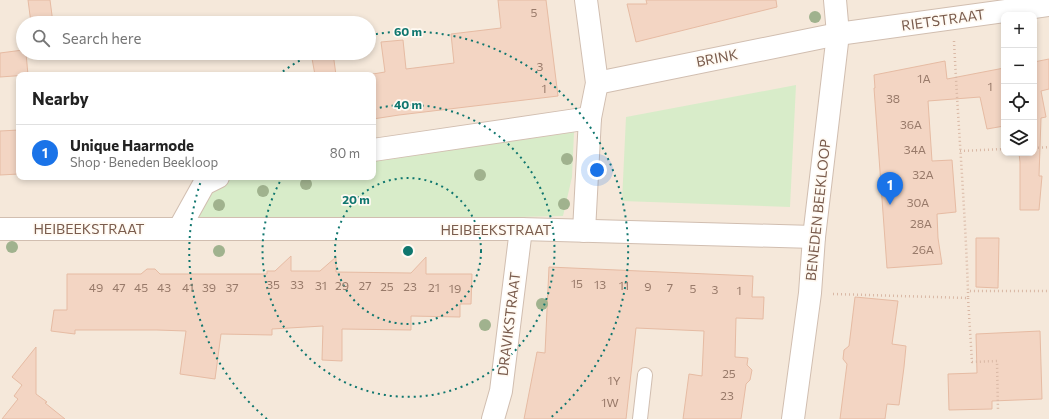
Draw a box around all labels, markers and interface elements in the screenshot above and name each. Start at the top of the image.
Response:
house number: 5 [531,5,538,19]
street label: RIETSTRAAT [900,5,986,34]
map controls [1001,12,1037,156]
button: + [1001,12,1037,48]
search box [16,16,376,60]
text: 60 m [394,24,422,38]
icon: search [30,27,52,49]
text: Search here [62,29,141,47]
street label: BRINK [695,45,739,70]
button: − [1001,48,1037,84]
house number: 3 [537,59,544,73]
house number: 1A [917,71,931,85]
house number: 1 [987,79,993,93]
house number: 1 [541,81,547,95]
button: locate [1001,84,1037,120]
text: Nearby [32,88,89,109]
house number: 38 [886,91,900,105]
text: 40 m [394,97,422,111]
house number: 36A [900,117,922,131]
button: layers [1001,120,1037,156]
text: Unique Haarmode [70,136,194,154]
street label: BENEDEN BEEKLOOP [802,138,833,282]
house number: 34A [904,142,926,156]
text: 1 [42,145,48,161]
text: 80 m [330,145,360,161]
text: Shop · Beneden Beekloop [70,154,218,170]
your location [587,160,607,180]
house number: 32A [912,167,934,181]
pin: 1 [877,172,903,205]
text: 20 m [342,192,370,206]
house number: 30A [907,195,929,209]
house number: 28A [910,216,932,230]
street label: HEIBEEKSTRAAT [33,220,145,237]
street label: HEIBEEKSTRAAT [440,221,552,238]
house number: 26A [912,242,934,256]
centre of rings [401,244,415,258]
street label: DRAVIKSTRAAT [494,271,523,377]
house number: 15 [571,276,583,290]
house number: 35 [266,277,280,291]
house number: 33 [290,277,304,291]
house number: 13 [594,277,606,291]
house number: 31 [315,278,327,292]
house number: 29 [335,278,349,292]
house number: 27 [359,278,371,292]
house number: 11 [619,278,629,292]
house number: 25 [380,279,394,293]
house number: 23 [403,279,417,293]
house number: 9 [644,279,652,293]
house number: 49 [89,280,103,294]
house number: 47 [112,280,126,294]
house number: 45 [134,280,148,294]
house number: 43 [157,280,171,294]
house number: 41 [182,280,194,294]
house number: 39 [202,280,216,294]
house number: 37 [225,280,239,294]
house number: 21 [428,280,440,294]
house number: 7 [667,280,673,294]
house number: 19 [449,281,461,295]
house number: 5 [690,281,697,295]
house number: 3 [712,282,719,296]
house number: 1 [736,283,742,297]
house number: 25 [722,366,736,380]
house number: 1Y [608,373,621,387]
house number: 23 [720,388,734,402]
house number: 1W [601,395,619,409]

